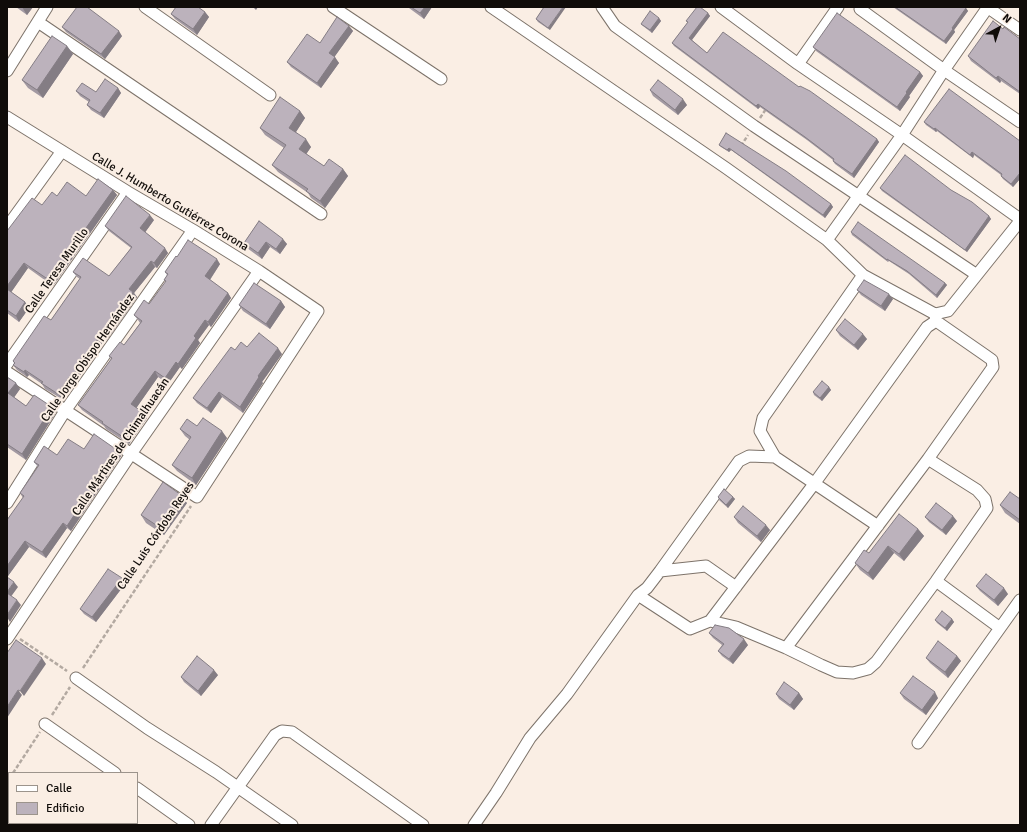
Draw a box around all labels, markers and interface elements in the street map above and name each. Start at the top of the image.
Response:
north arrow [979,8,1019,48]
text: N [1000,11,1014,26]
street label: Calle J. Humberto Gutiérrez Corona [89,149,251,255]
street label: Calle Teresa Murillo [22,226,92,316]
street label: Calle Jorge Obispo Hernández [38,291,138,425]
street label: Calle Mártires de Chimalhuacán [69,375,173,519]
street label: Calle Luis Córdoba Reyes [114,479,198,593]
legend [8,772,138,824]
text: Calle [46,781,72,796]
text: Edificio [46,801,84,816]

